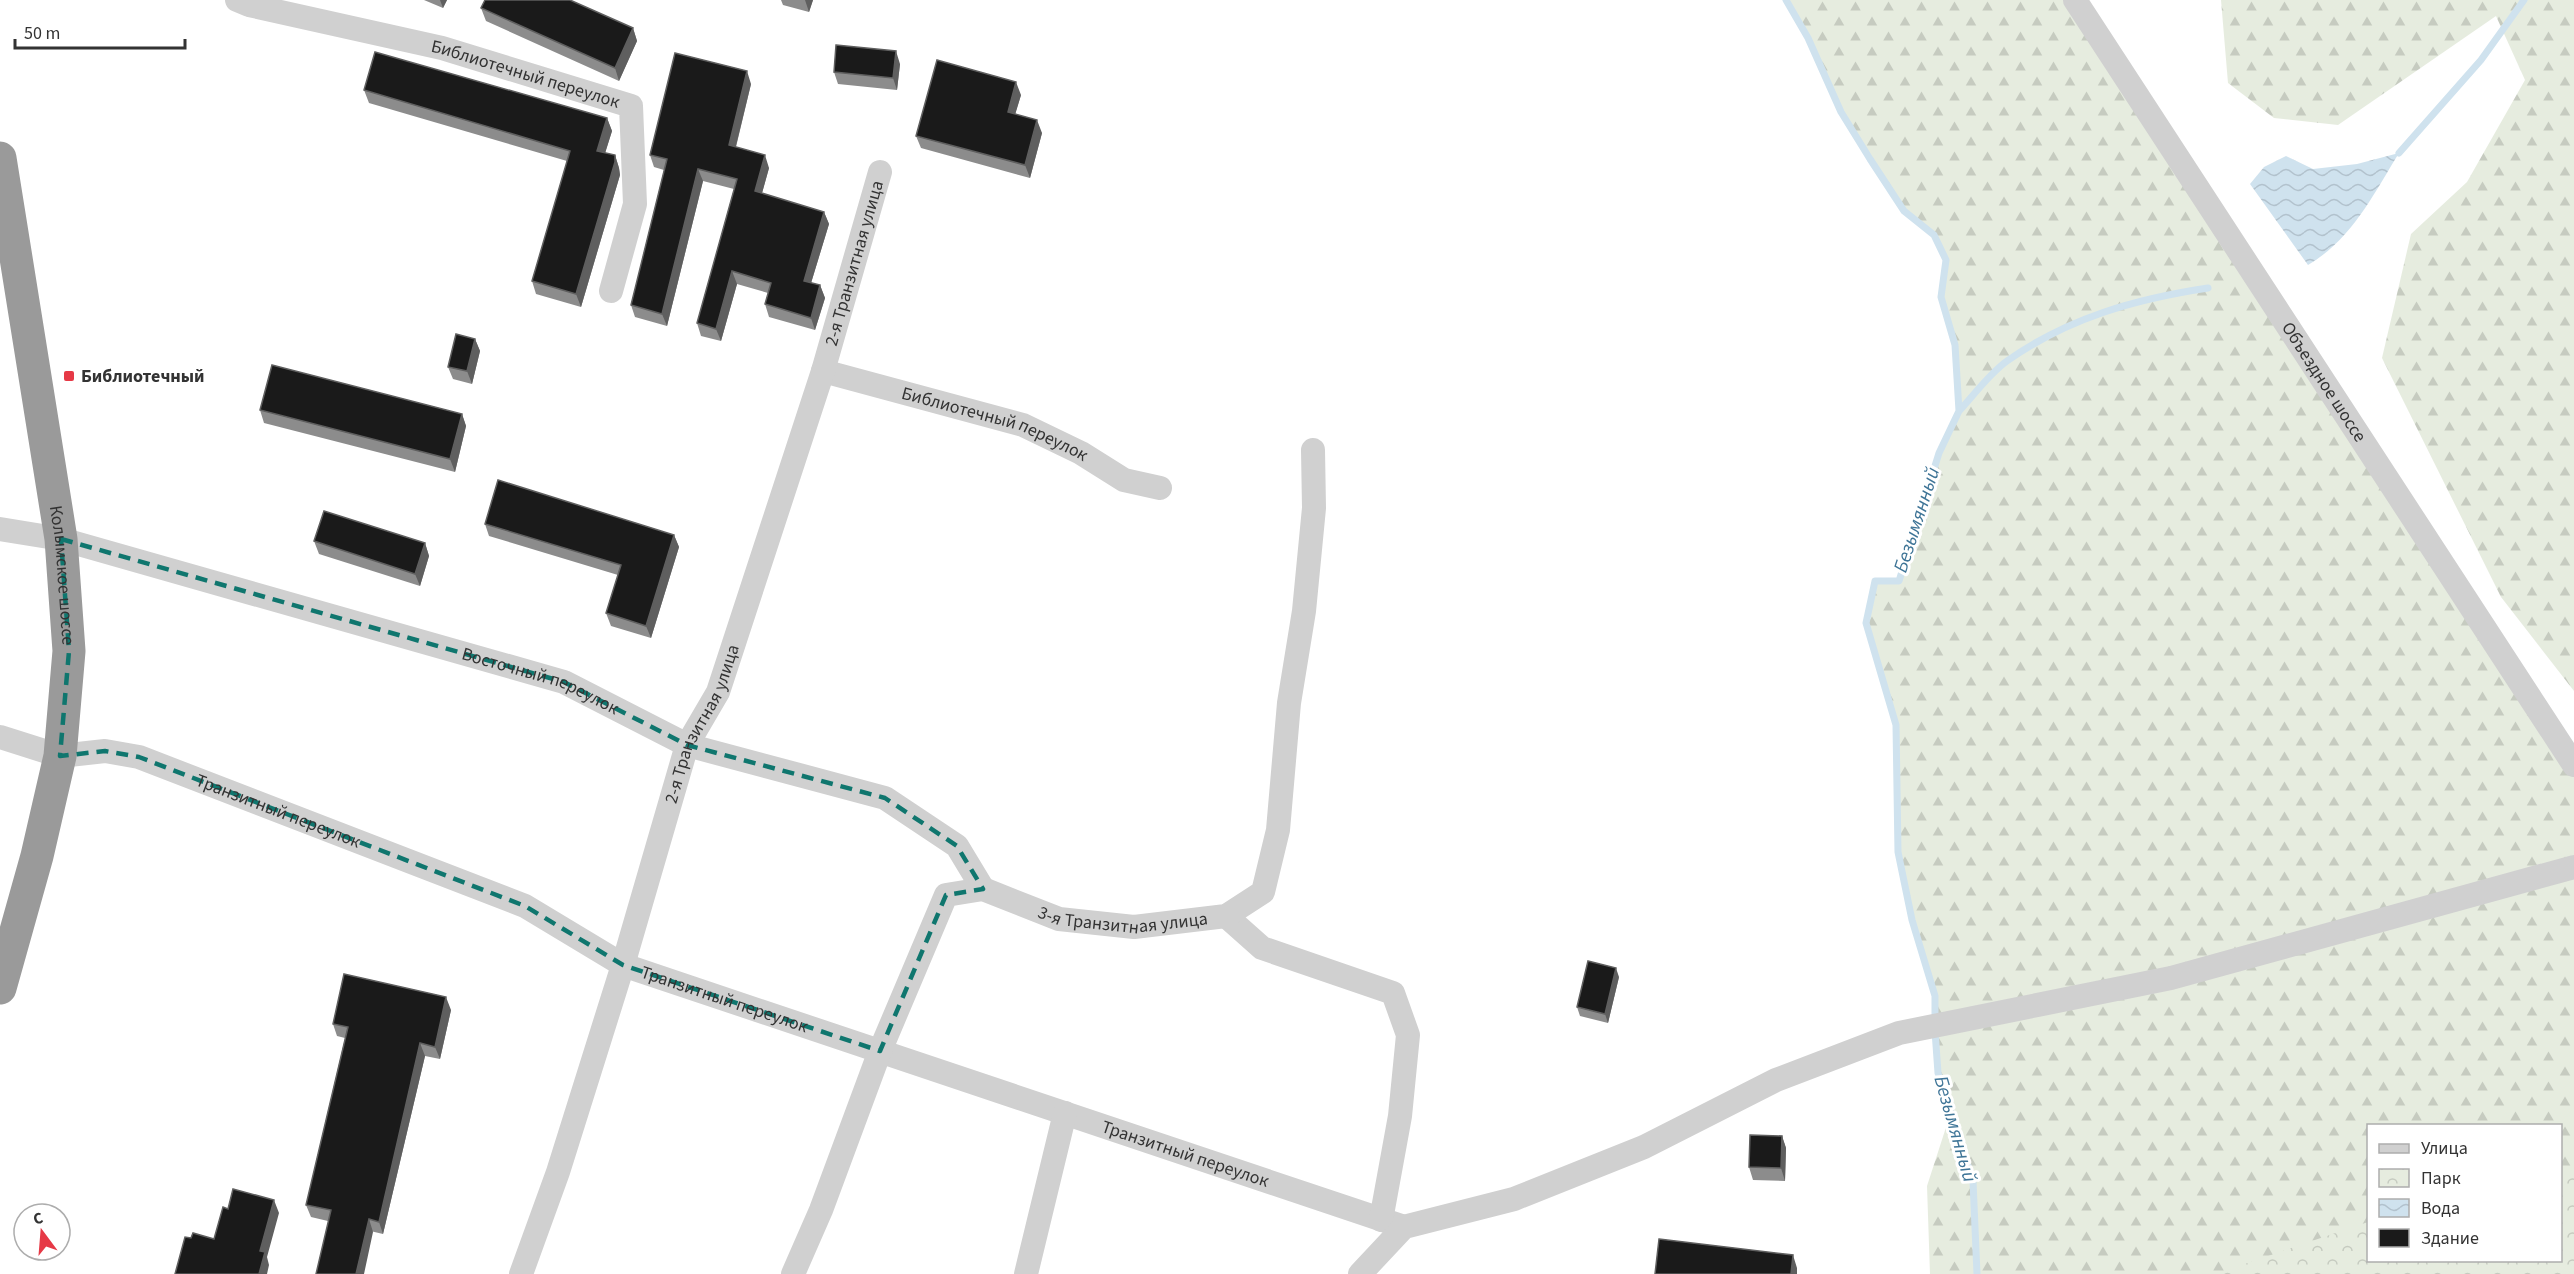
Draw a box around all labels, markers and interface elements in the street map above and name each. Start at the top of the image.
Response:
scale bar [15,12,184,50]
text: 50 m [24,21,60,46]
street label: Библиотечный переулок [429,33,623,114]
street label: 2-я Транзитная улица [818,177,889,349]
street label: Объездное шоссе [2276,317,2373,447]
place label: Библиотечный [81,364,205,389]
marker: Библиотечный [62,369,76,383]
street label: Библиотечный переулок [899,380,1093,467]
water label: Безымянный [1887,464,1947,576]
street label: Колымское шоссе [43,504,81,646]
street label: Восточный переулок [459,641,623,721]
street label: 2-я Транзитная улица [658,641,745,806]
street label: Транзитный переулок [192,768,364,854]
street label: 3-я Транзитная улица [1034,899,1209,940]
street label: Транзитный переулок [638,959,812,1039]
water label: Безымянный [1926,1073,1984,1185]
street label: Транзитный переулок [1098,1114,1272,1193]
legend [2367,1124,2562,1262]
text: Улица [2421,1136,2468,1161]
text: Парк [2421,1166,2461,1191]
text: Вода [2421,1196,2460,1221]
north arrow [12,1202,72,1262]
text: С [31,1207,46,1230]
text: Здание [2421,1226,2479,1251]

